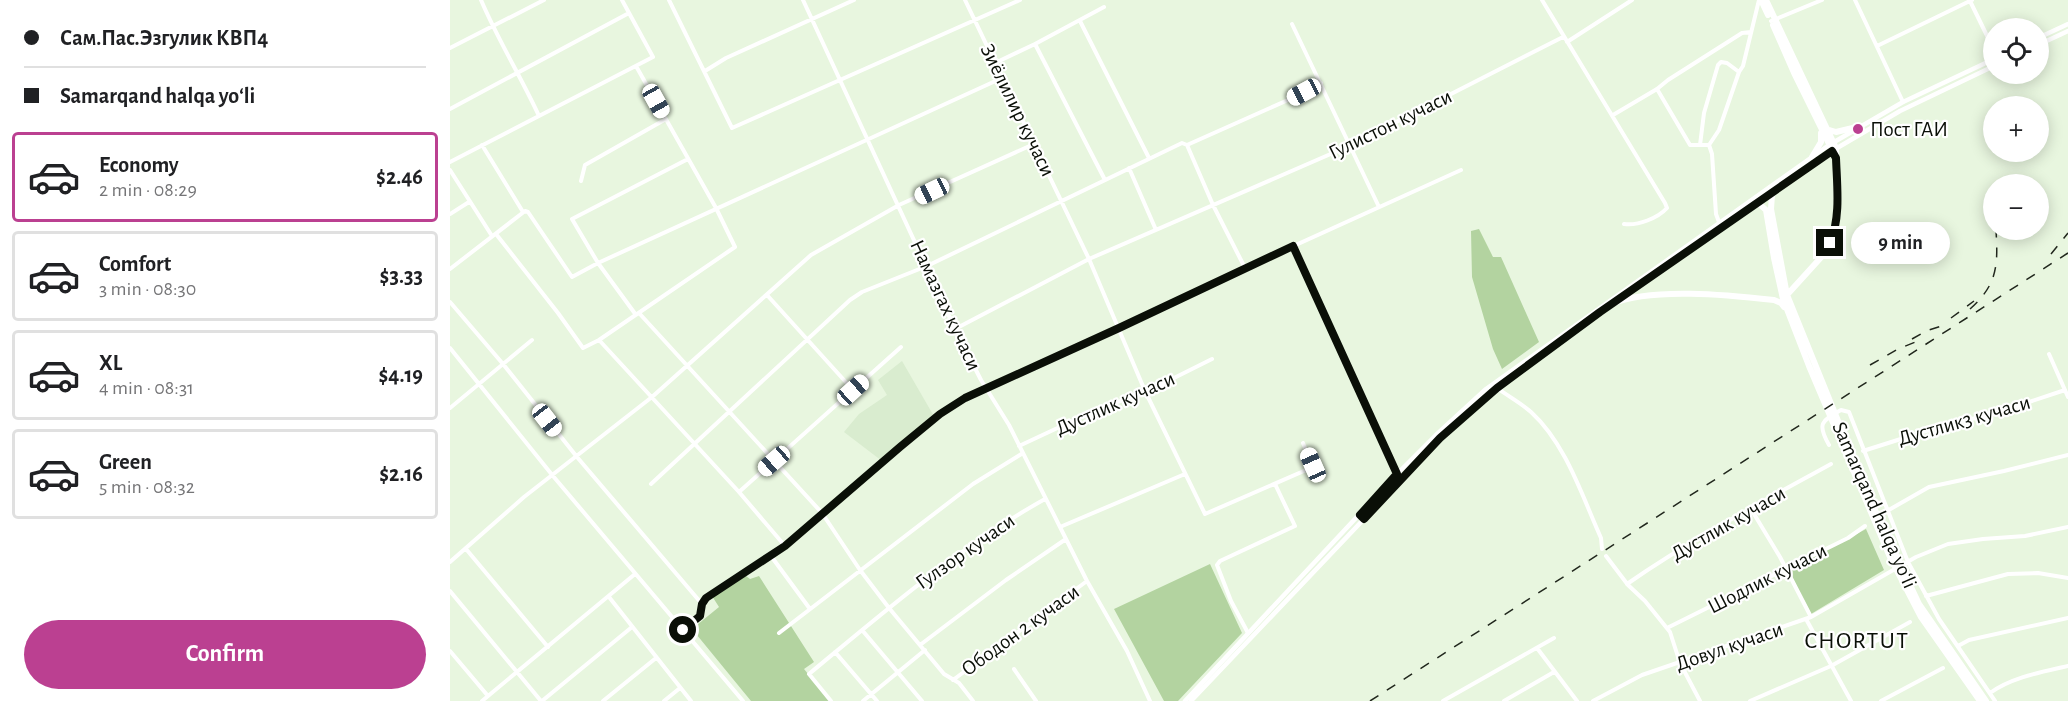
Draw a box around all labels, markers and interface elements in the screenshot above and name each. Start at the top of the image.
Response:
map controls [1983,18,2049,240]
button: locate [1983,18,2049,84]
text: Сам.Пас.Эзгулик КВП4 [60,27,268,49]
street label: Зиёлилир кучаси [976,41,1059,180]
car [1284,76,1324,108]
car [639,81,673,121]
text: Samarqand halqa yoʻli [60,85,255,107]
street label: Гулистон кучаси [1325,86,1455,163]
button: + [1983,96,2049,162]
place label: Пост ГАИ [1870,119,1948,140]
marker: Пост ГАИ [1851,122,1865,136]
icon: car [27,150,81,204]
text: Economy [99,154,179,176]
text: $2.46 [376,166,423,188]
button: − [1983,174,2049,240]
car [912,175,952,207]
text: 2 min · 08:29 [99,180,197,200]
callout: 9 min [1851,222,1950,264]
route end [1816,229,1843,256]
text: 9 min [1878,233,1923,253]
street label: Намазгах кучаси [906,237,985,374]
icon: car [27,249,81,303]
text: Comfort [99,253,171,275]
text: $3.33 [380,265,423,287]
text: 3 min · 08:30 [99,279,196,299]
icon: car [27,348,81,402]
text: XL [99,352,122,374]
text: $4.19 [378,364,423,386]
street label: Дустлик кучаси [1052,368,1178,439]
car [834,371,872,409]
text: 4 min · 08:31 [99,378,194,398]
street label: Дустлик3 кучаси [1895,392,2033,449]
car [529,400,565,440]
street label: Samarqand halqa yoʻli [1828,419,1921,592]
car [755,442,793,480]
car [1297,445,1329,485]
icon: car [27,447,81,501]
text: Green [99,451,152,473]
text: $2.16 [379,463,423,485]
text: 5 min · 08:32 [99,477,195,497]
street label: Дустлик кучаси [1667,482,1789,565]
street label: Гулзор кучаси [912,510,1019,593]
street label: Шодлик кучаси [1704,539,1830,617]
street label: Ободон 2 кучаси [957,581,1083,680]
route start [669,616,696,643]
street label: Довул кучаси [1673,618,1786,675]
button: Confirm [24,620,426,689]
district label: CHORTUT [1804,629,1910,653]

